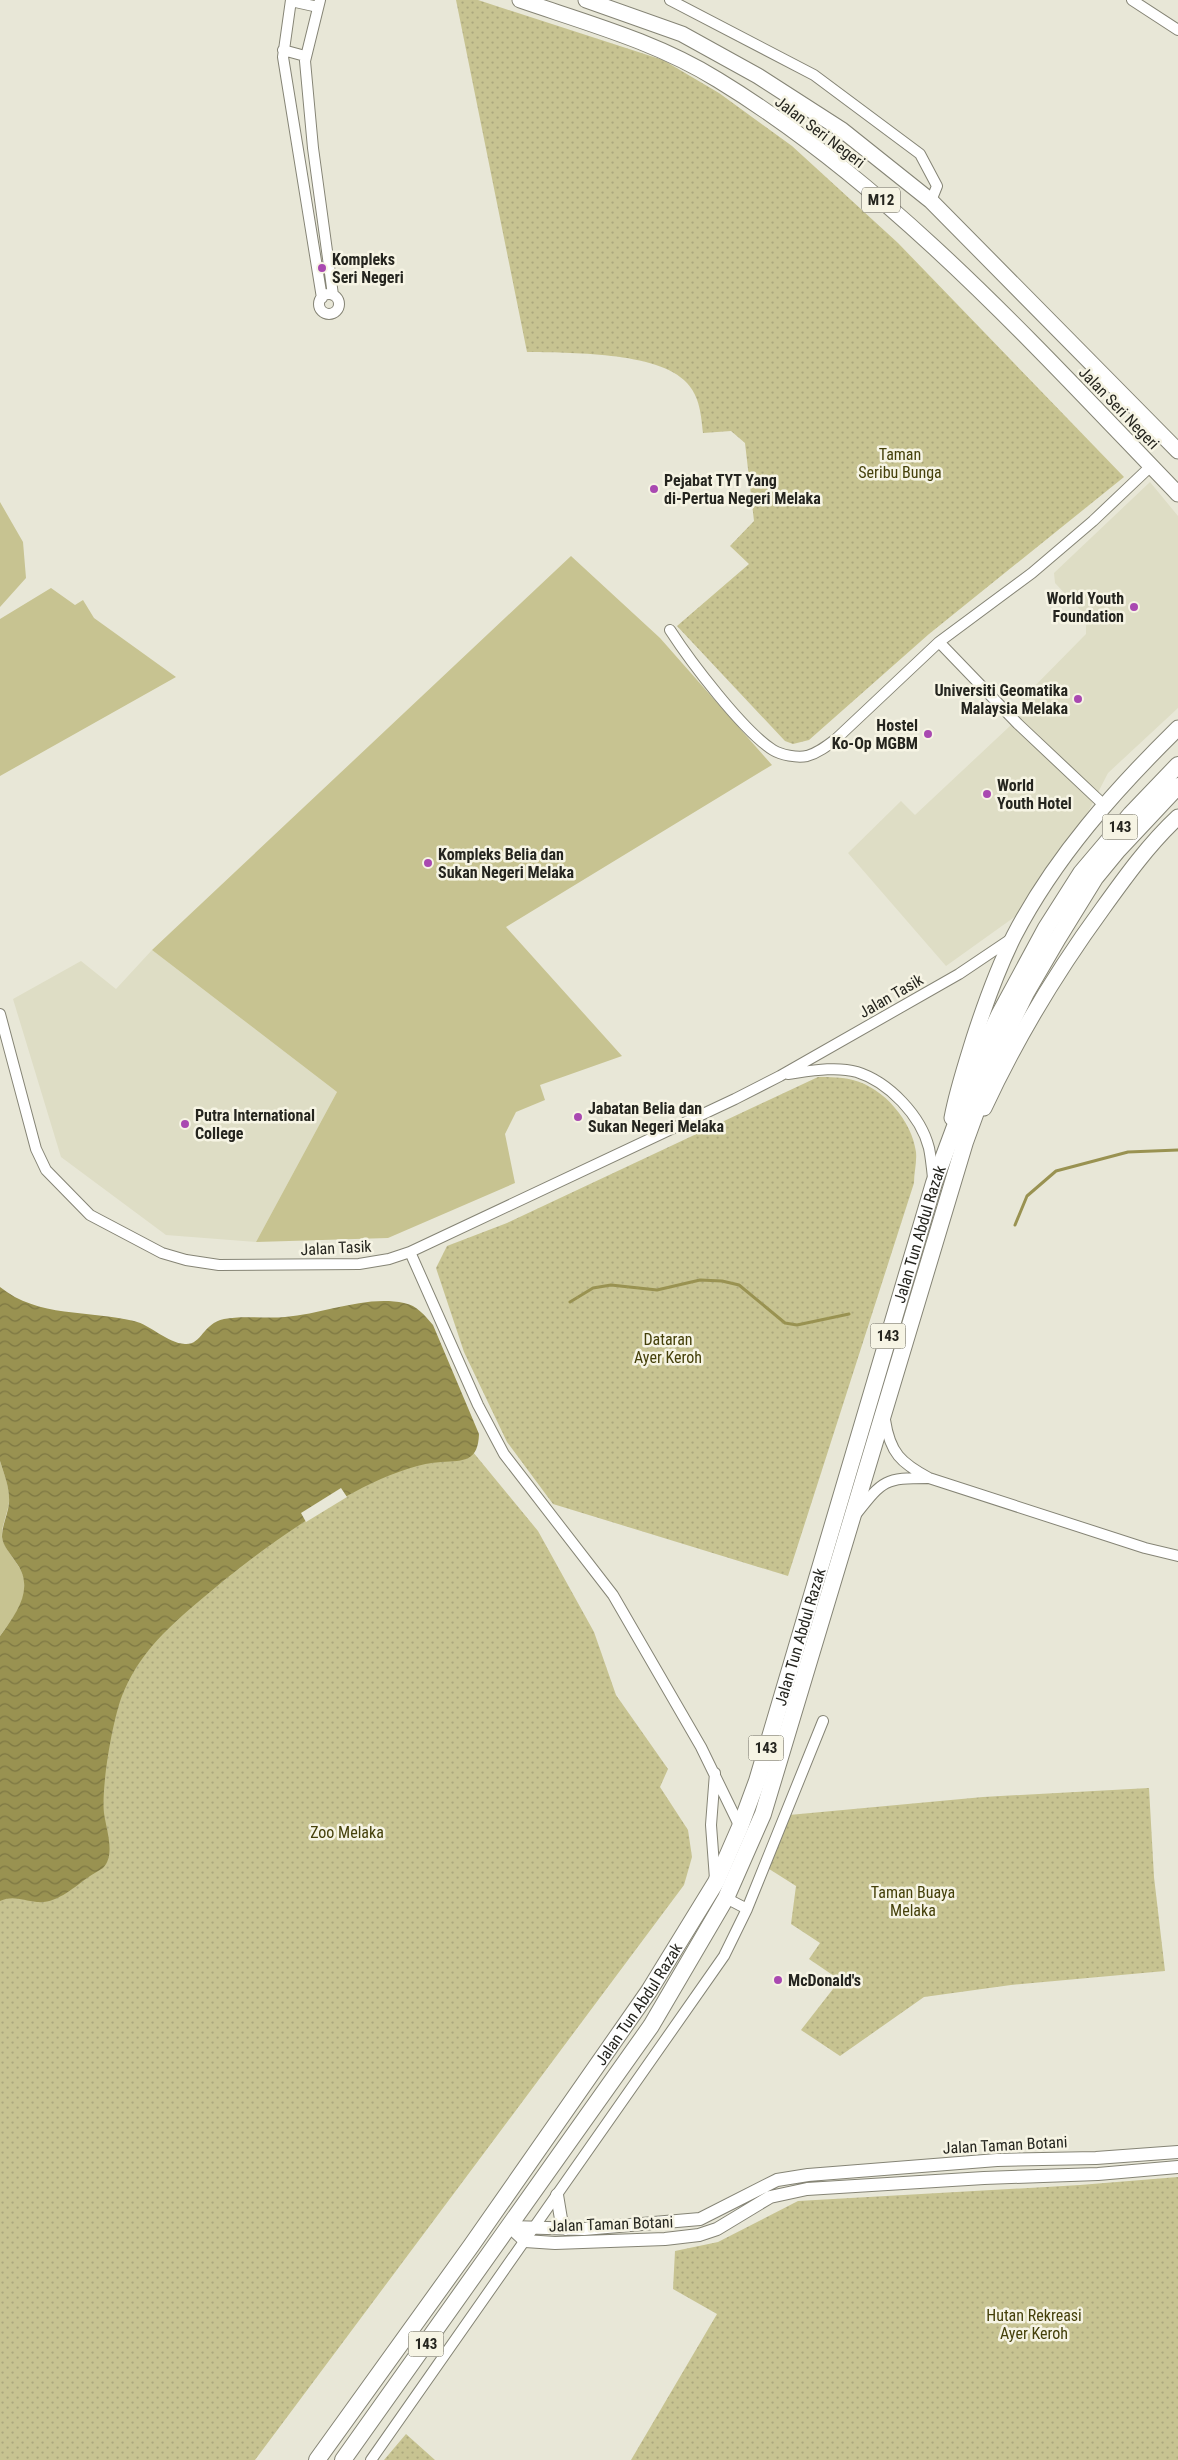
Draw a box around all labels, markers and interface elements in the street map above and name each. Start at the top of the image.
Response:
street label: Jalan Seri Negeri [771,92,869,172]
road number: M12 [862,188,900,212]
place label: Kompleks Seri Negeri [332,250,404,287]
marker: Kompleks Seri Negeri [316,262,328,274]
street label: Jalan Seri Negeri [1075,363,1163,453]
park label: Taman Seribu Bunga [858,445,942,482]
place label: Pejabat TYT Yang di-Pertua Negeri Melaka [664,471,821,508]
marker: Pejabat TYT Yang di-Pertua Negeri Melaka [648,483,660,495]
place label: World Youth Foundation [1047,589,1124,626]
marker: World Youth Foundation [1128,601,1140,613]
place label: Universiti Geomatika Malaysia Melaka [934,681,1068,718]
marker: Universiti Geomatika Malaysia Melaka [1072,693,1084,705]
place label: Hostel Ko-Op MGBM [832,716,918,753]
marker: Hostel Ko-Op MGBM [922,728,934,740]
place label: World Youth Hotel [997,776,1072,813]
marker: World Youth Hotel [981,788,993,800]
road number: 143 [1102,814,1138,840]
place label: Kompleks Belia dan Sukan Negeri Melaka [438,845,574,882]
marker: Kompleks Belia dan Sukan Negeri Melaka [422,857,434,869]
street label: Jalan Tasik [855,970,927,1022]
place label: Jabatan Belia dan Sukan Negeri Melaka [588,1099,724,1136]
place label: Putra International College [195,1106,315,1143]
marker: Jabatan Belia dan Sukan Negeri Melaka [572,1111,584,1123]
marker: Putra International College [179,1118,191,1130]
street label: Jalan Tun Abdul Razak [890,1162,949,1305]
street label: Jalan Tasik [300,1237,373,1259]
road number: 143 [870,1324,906,1348]
park label: Dataran Ayer Keroh [634,1330,702,1367]
street label: Jalan Tun Abdul Razak [770,1565,829,1708]
road number: 143 [748,1736,784,1760]
park label: Zoo Melaka [310,1823,384,1842]
park label: Taman Buaya Melaka [871,1883,955,1920]
street label: Jalan Tun Abdul Razak [591,1939,686,2069]
place label: McDonald's [788,1971,861,1990]
marker: McDonald's [772,1974,784,1986]
street label: Jalan Taman Botani [942,2132,1068,2158]
street label: Jalan Taman Botani [548,2212,674,2236]
park label: Hutan Rekreasi Ayer Keroh [986,2306,1082,2343]
road number: 143 [408,2332,444,2356]

